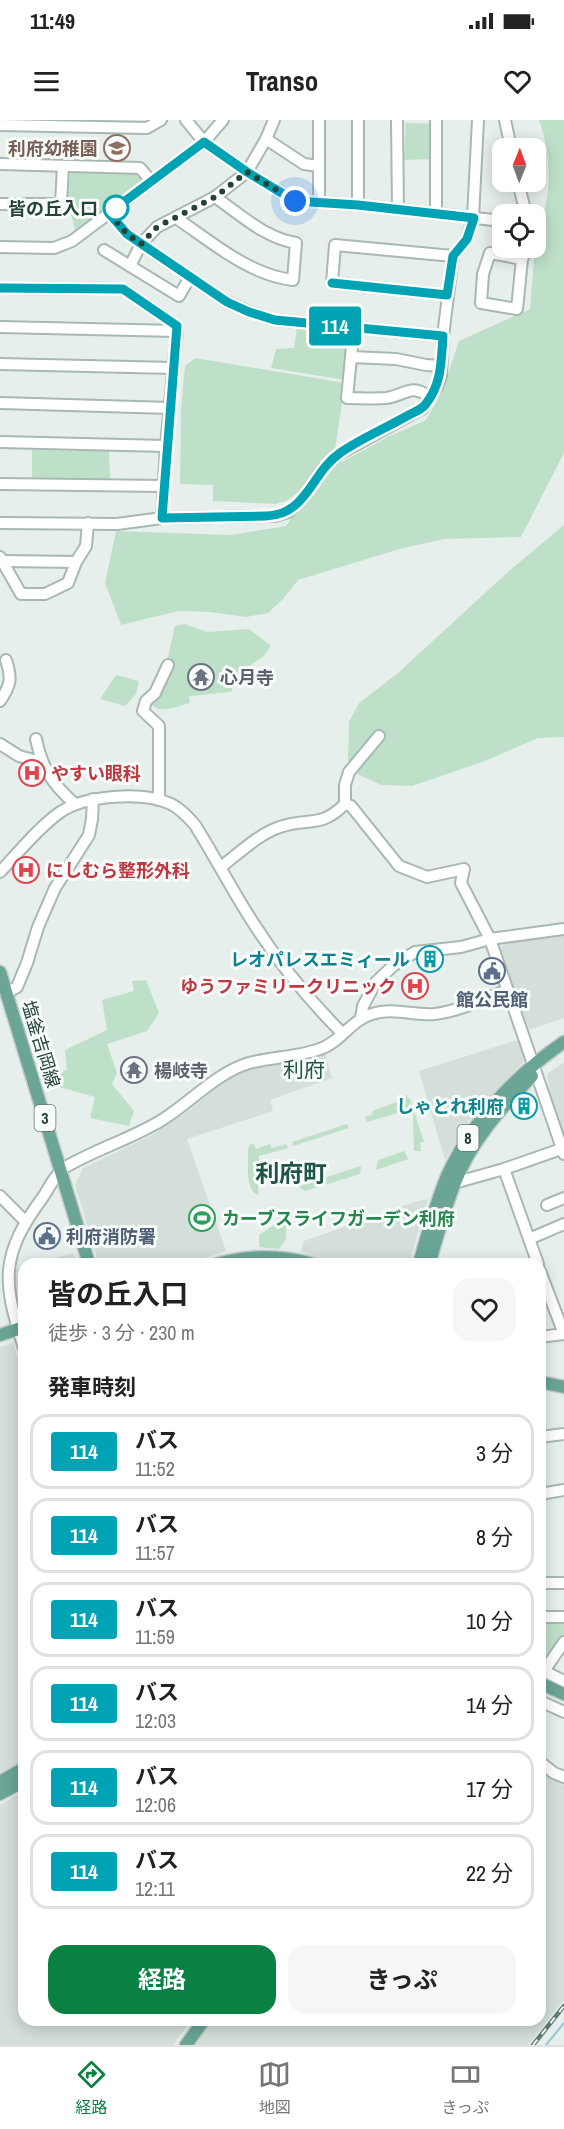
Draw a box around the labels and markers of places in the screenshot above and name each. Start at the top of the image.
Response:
school or university icon: 利府幼稚園 [102,133,132,163]
place label: 利府幼稚園 [8,136,98,161]
marker: 皆の丘入口 [103,195,129,221]
place label: 皆の丘入口 [8,196,98,221]
temple icon: 心月寺 [186,662,216,692]
place label: 心月寺 [220,665,274,690]
hospital icon: やすい眼科 [17,758,47,788]
place label: やすい眼科 [51,761,141,786]
hospital icon: にしむら整形外科 [11,855,41,885]
place label: にしむら整形外科 [46,858,190,883]
building icon: レオパレスエミィール [415,944,445,974]
place label: レオパレスエミィール [230,947,410,972]
public building icon: 館公民館 [477,956,507,986]
hospital icon: ゆうファミリークリニック [400,971,430,1001]
place label: ゆうファミリークリニック [180,974,396,999]
place label: 館公民館 [456,987,528,1012]
temple icon: 楊岐寺 [119,1055,149,1085]
place label: 楊岐寺 [154,1058,208,1083]
building icon: しゃとれ利府 [509,1091,539,1121]
place label: しゃとれ利府 [396,1094,504,1119]
sports icon: カーブスライフガーデン利府 [187,1203,217,1233]
place label: カーブスライフガーデン利府 [222,1206,455,1231]
public building icon: 利府消防署 [32,1221,62,1251]
place label: 利府消防署 [66,1224,156,1249]

